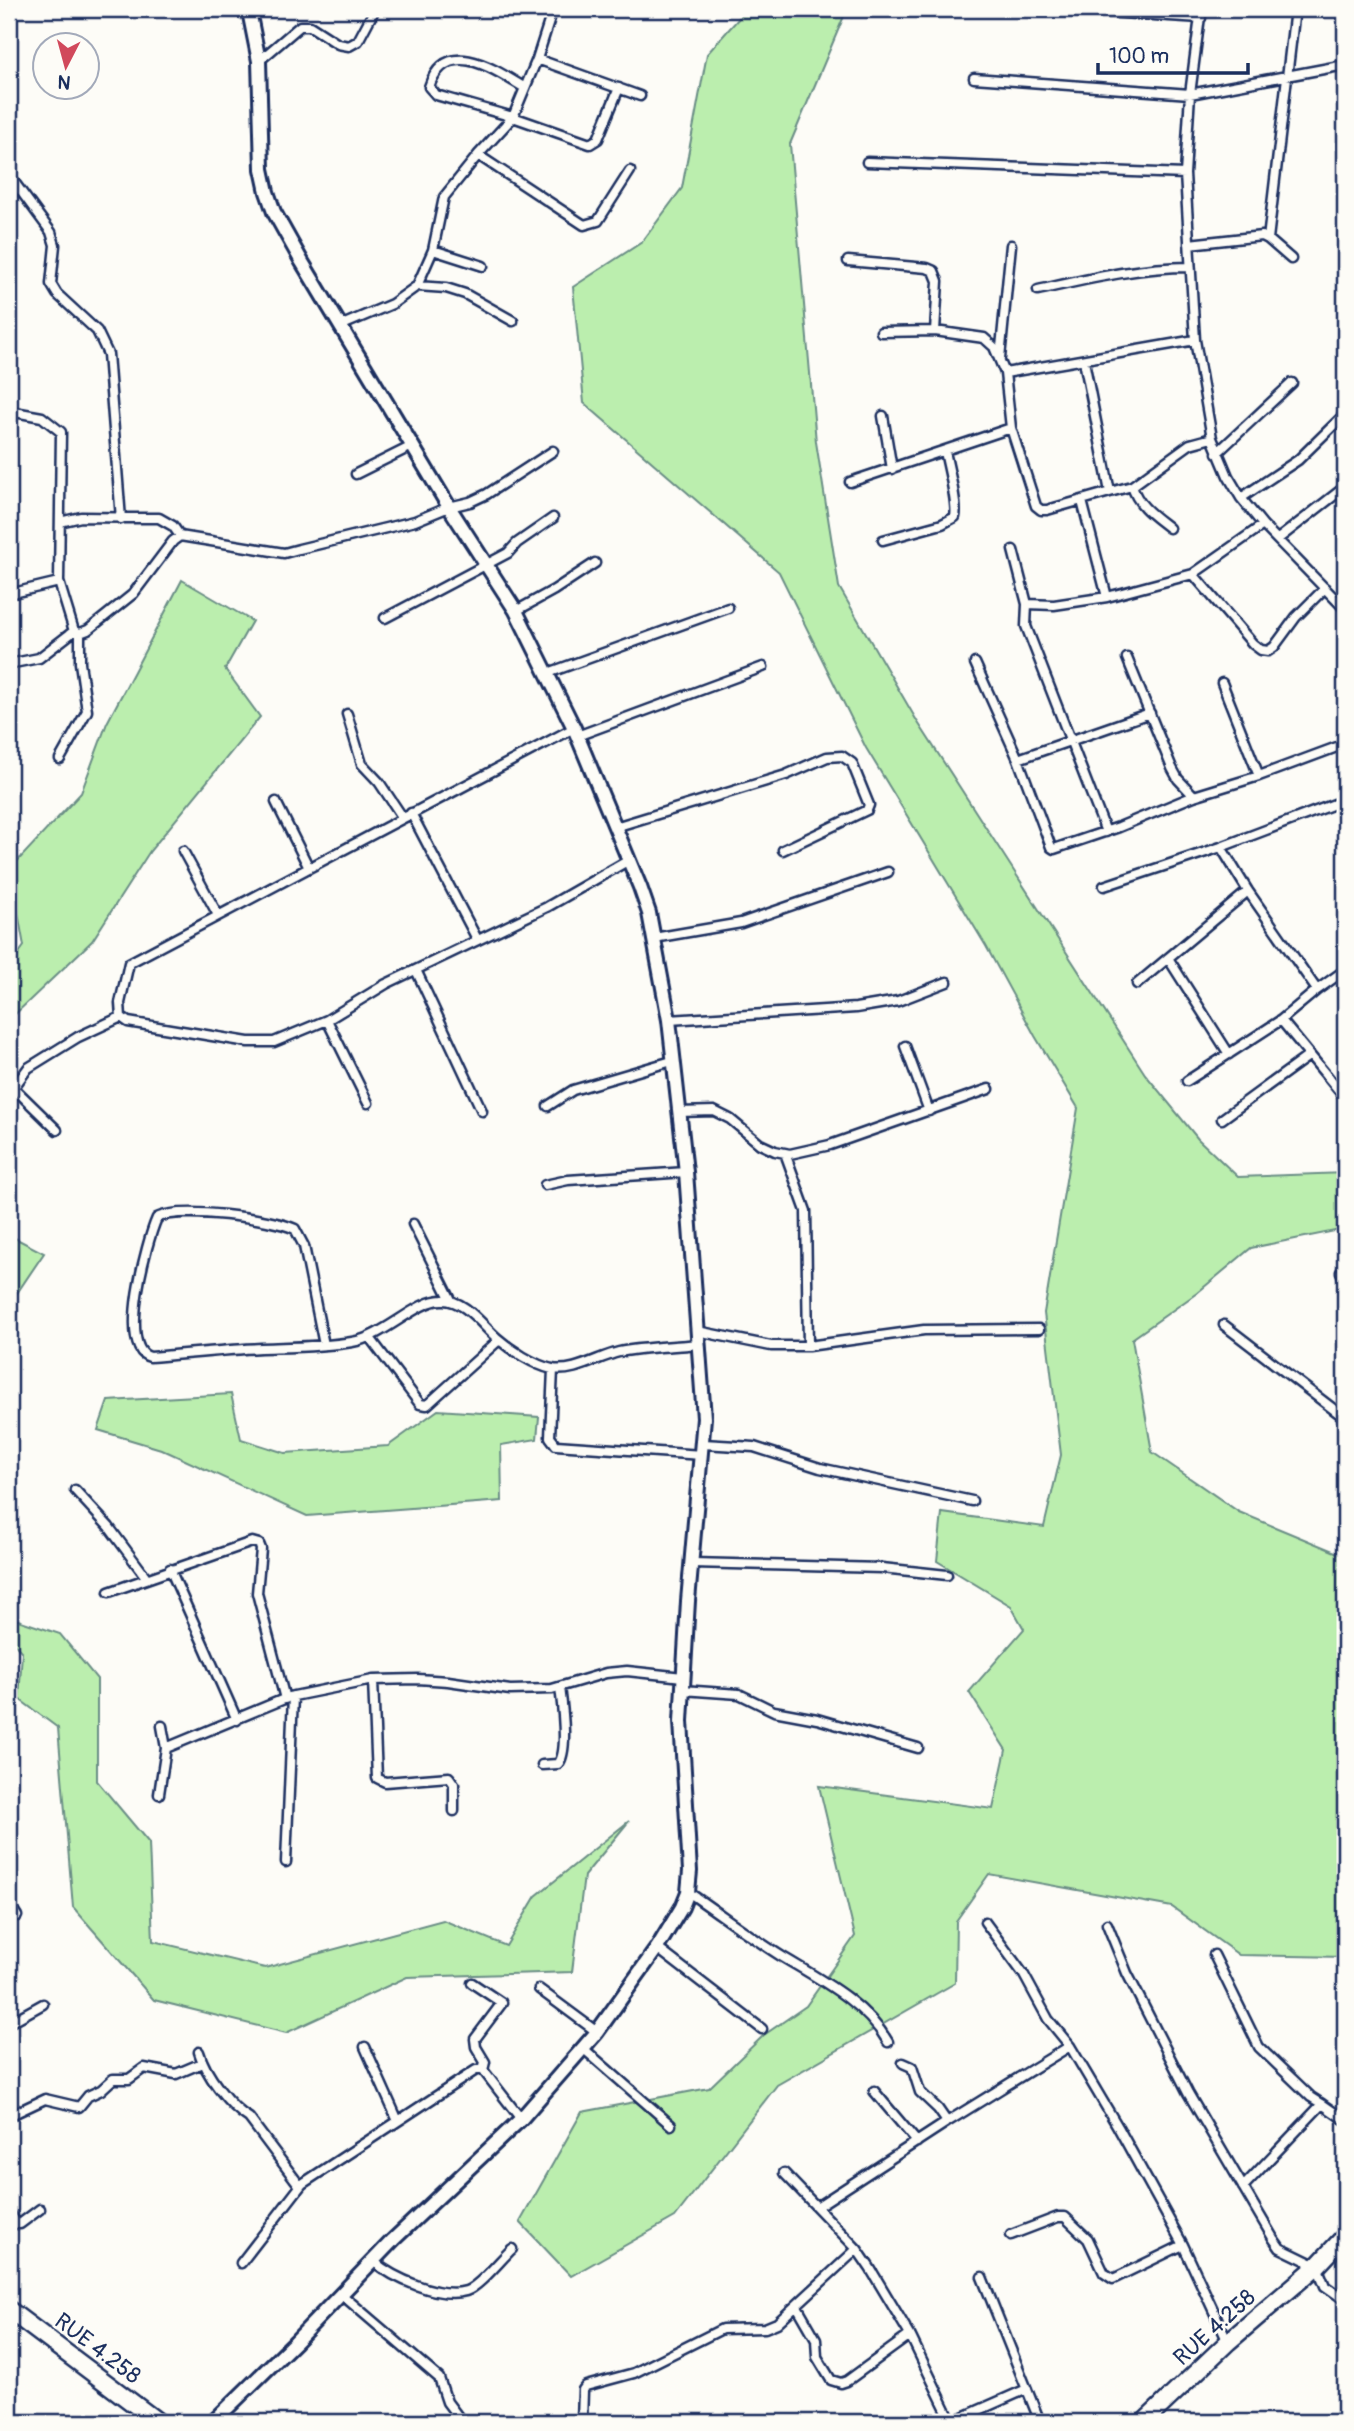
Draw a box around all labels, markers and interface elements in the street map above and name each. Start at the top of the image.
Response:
north arrow [32,32,102,102]
scale bar [1098,32,1249,76]
text: 100 m [1109,43,1169,70]
text: N [57,69,72,95]
street label: RUE 4.258 [1167,2283,1261,2372]
street label: RUE 4.258 [49,2306,147,2390]

